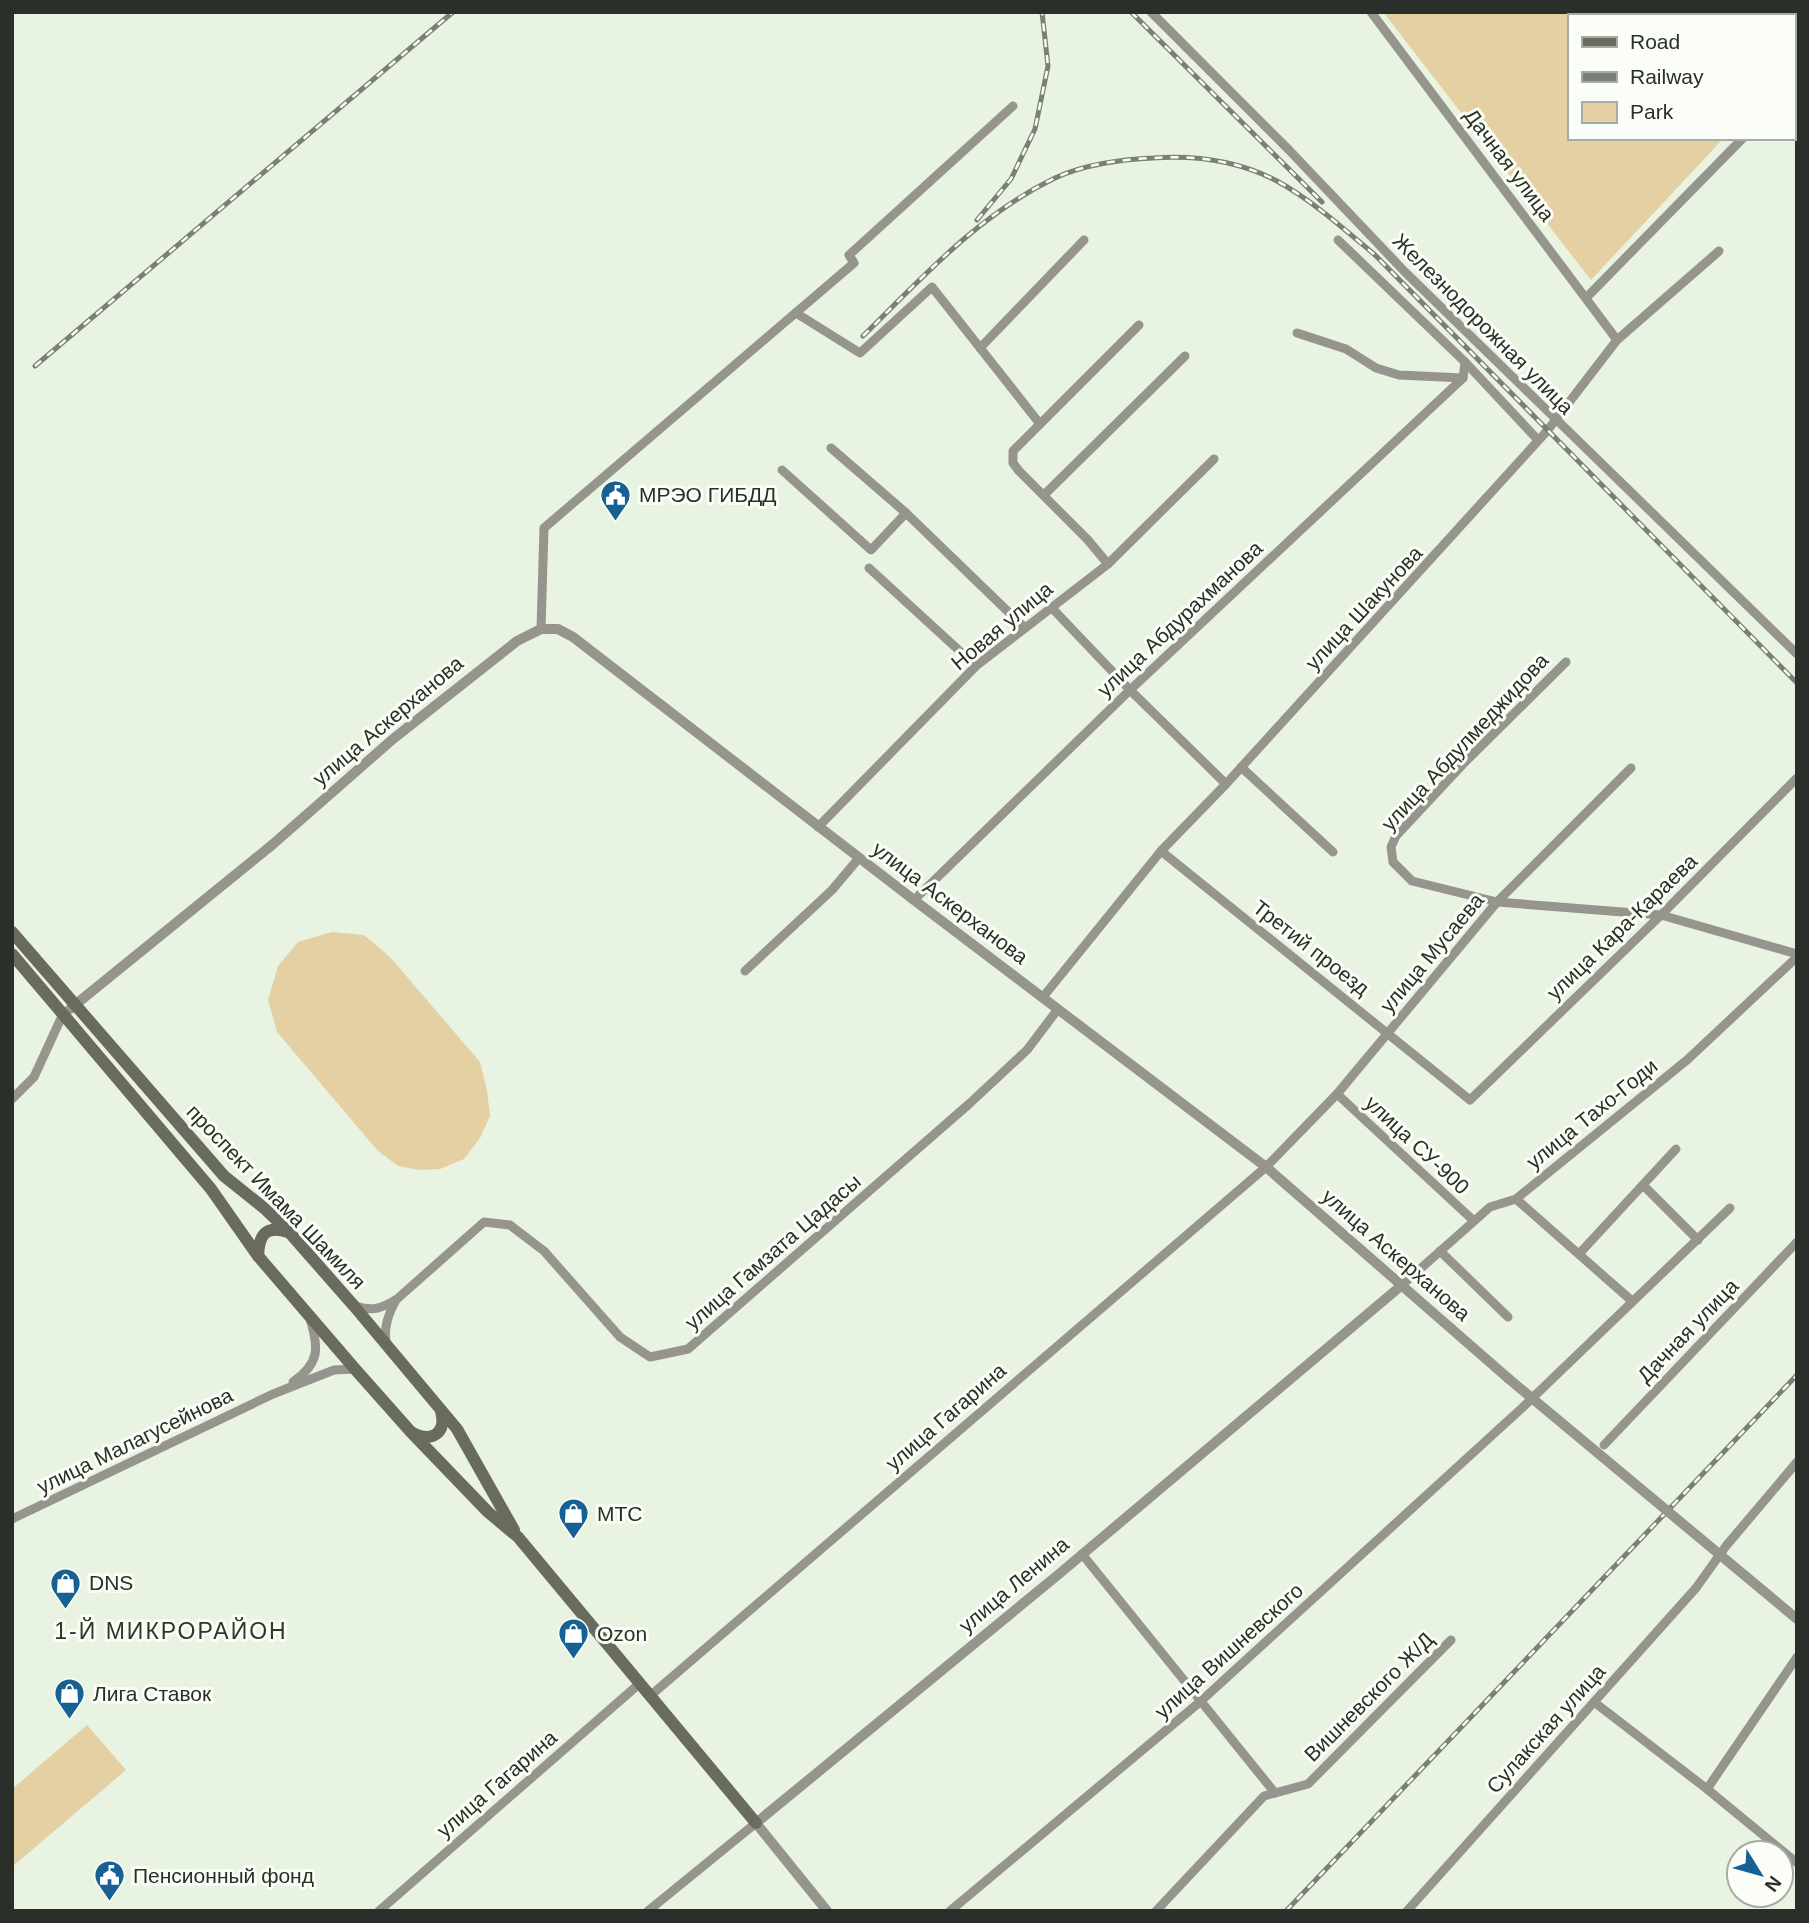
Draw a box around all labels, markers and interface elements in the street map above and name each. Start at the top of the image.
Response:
legend [1568,14,1795,140]
text: Road [1630,30,1680,53]
text: Railway [1630,65,1704,88]
text: Park [1630,100,1674,123]
street label: Дачная улица [1460,104,1559,226]
street label: Железнодорожная улица [1388,229,1578,419]
public building icon: МРЭО ГИБДД [599,478,633,522]
place label: МРЭО ГИБДД [639,483,776,506]
street label: улица Абдурахманова [1092,536,1267,701]
street label: улица Шакунова [1301,541,1427,674]
street label: Новая улица [947,577,1057,674]
street label: улица Абдулмеджидова [1377,648,1553,835]
street label: улица Аскерханова [308,651,467,790]
street label: улица Аскерханова [868,837,1033,969]
street label: улица Кара-Караева [1542,849,1702,1004]
street label: улица Мусаева [1375,888,1488,1017]
street label: Третий проезд [1249,895,1374,1000]
street label: улица Тахо-Годи [1522,1054,1662,1173]
street label: улица СУ-900 [1361,1091,1474,1199]
street label: проспект Имама Шамиля [182,1100,370,1293]
street label: улица Гамзата Цадасы [680,1169,865,1334]
street label: улица Аскерханова [1318,1184,1475,1325]
street label: Дачная улица [1633,1274,1743,1387]
street label: улица Гагарина [881,1358,1010,1475]
street label: улица Малагусейнова [33,1383,237,1498]
shop icon: МТС [557,1497,591,1541]
place label: МТС [597,1502,643,1525]
street label: улица Ленина [954,1532,1073,1637]
shop icon: DNS [49,1566,83,1610]
place label: DNS [89,1571,133,1594]
street label: улица Вишневского [1150,1578,1307,1723]
district label: 1-Й МИКРОРАЙОН [54,1617,288,1644]
shop icon: Ozon [557,1617,591,1661]
place label: Ozon [597,1622,647,1645]
street label: Вишневского Ж/Д [1300,1628,1438,1766]
street label: Сулакская улица [1482,1659,1610,1798]
shop icon: Лига Ставок [53,1677,87,1721]
place label: Лига Ставок [93,1682,212,1705]
street label: улица Гагарина [432,1725,561,1842]
north arrow [1725,1839,1795,1909]
public building icon: Пенсионный фонд [93,1859,127,1903]
place label: Пенсионный фонд [133,1864,314,1887]
text: N [1761,1872,1786,1896]

